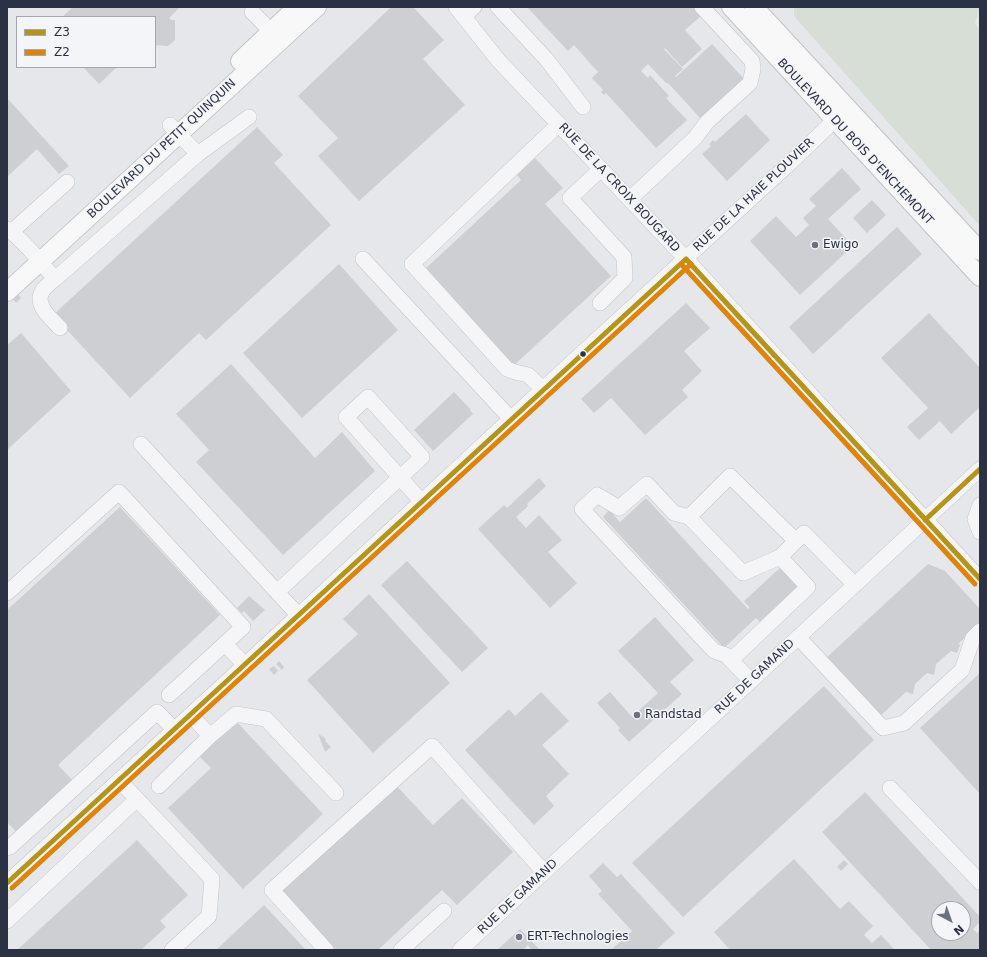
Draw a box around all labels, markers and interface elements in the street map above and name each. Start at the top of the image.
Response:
legend [16,16,156,68]
text: Z3 [54,25,70,39]
text: Z2 [54,45,70,59]
street label: BOULEVARD DU BOIS D'ENCHEMONT [774,56,936,228]
street label: BOULEVARD DU PETIT QUINQUIN [85,76,239,222]
street label: RUE DE LA CROIX BOUGARD [555,120,683,256]
street label: RUE DE LA HAIE PLOUVIER [691,135,817,255]
place label: Ewigo [823,238,859,252]
marker: Ewigo [810,240,820,250]
unlabelled marker [578,349,588,359]
street label: RUE DE GAMAND [712,636,798,718]
place label: Randstad [645,708,702,722]
marker: Randstad [632,710,642,720]
street label: RUE DE GAMAND [475,856,561,938]
north arrow [931,901,971,941]
text: N [951,922,966,938]
place label: ERT-Technologies [527,930,629,944]
marker: ERT-Technologies [514,932,524,942]

